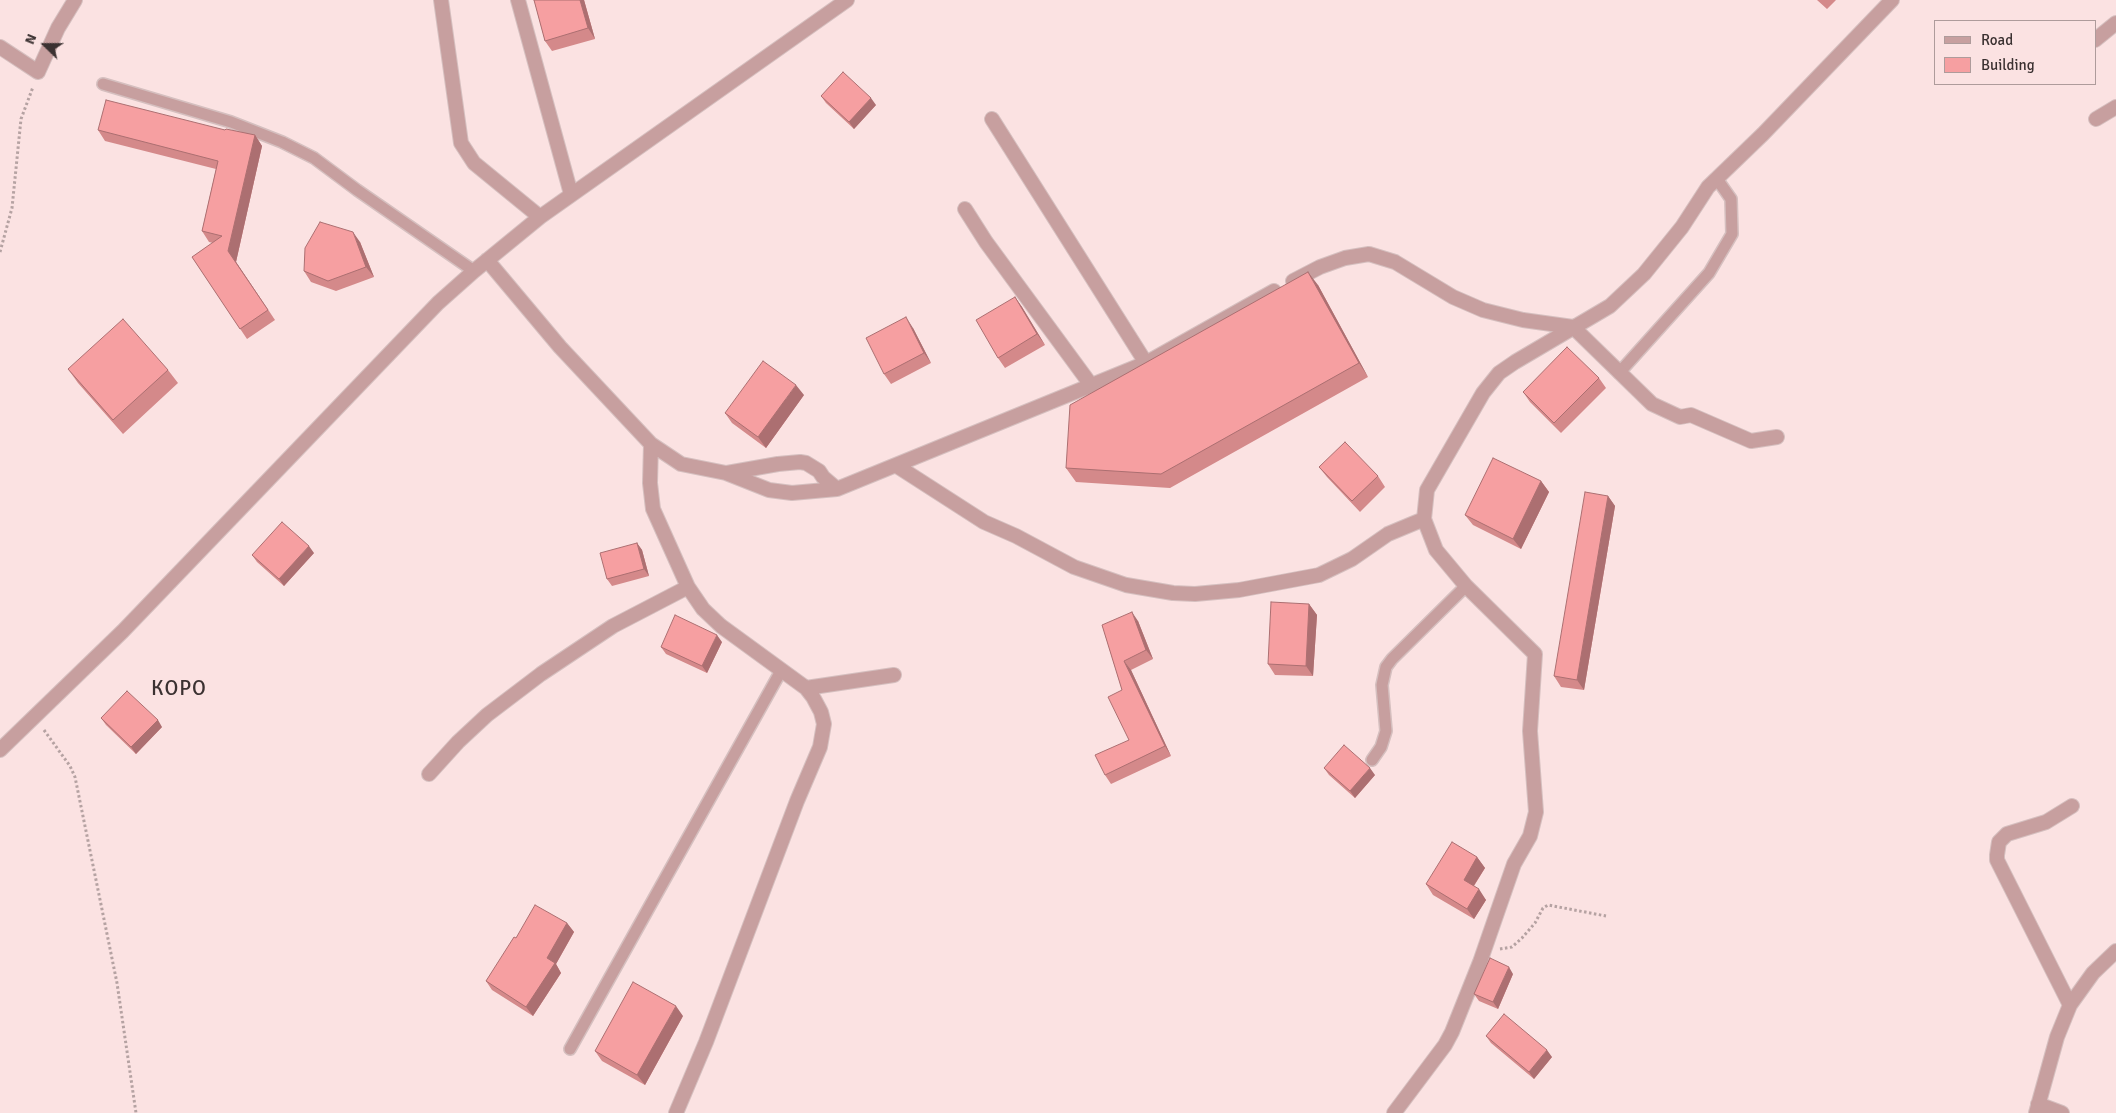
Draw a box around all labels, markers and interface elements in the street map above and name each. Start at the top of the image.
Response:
north arrow [20,20,70,70]
legend [1934,20,2096,85]
text: N [21,31,40,47]
text: Road [1981,31,2013,49]
text: Building [1981,56,2035,74]
district label: KOPO [151,676,207,702]

